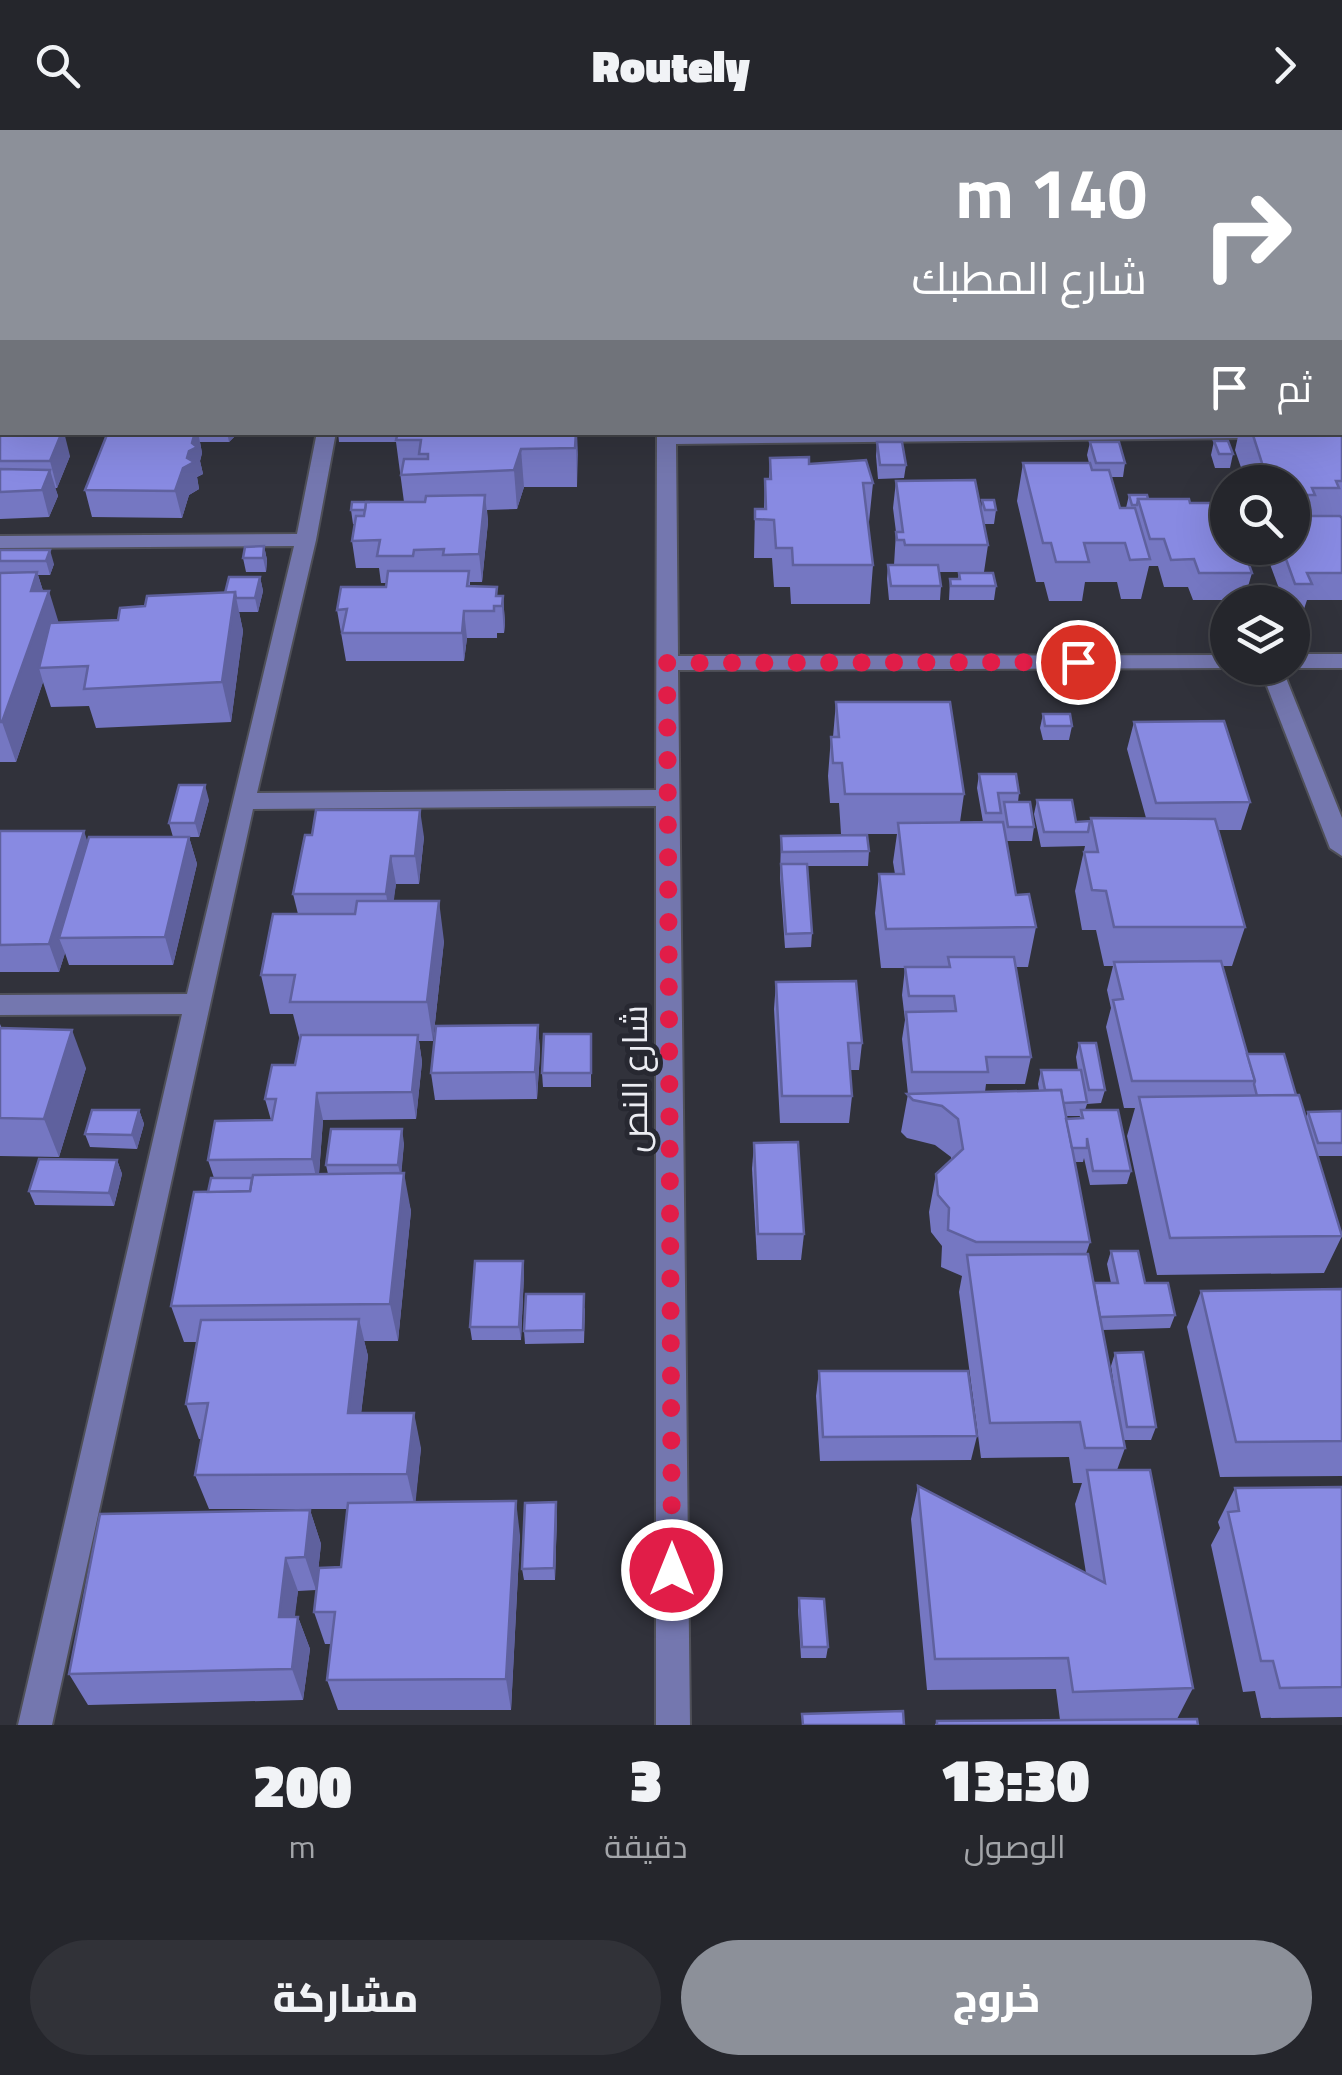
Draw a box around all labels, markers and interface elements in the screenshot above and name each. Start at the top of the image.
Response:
text: Routely [592,31,750,99]
icon: search [30,38,85,93]
icon: forward [1257,38,1312,93]
text: 140 m [955,139,1147,245]
icon: right [1182,170,1312,300]
text: شارع المطبك [911,243,1147,311]
text: ثم [1277,359,1312,417]
icon: arrive [1202,360,1257,415]
map controls [1210,465,1310,685]
button: search [1210,465,1310,565]
button: layers [1210,585,1310,685]
pin [1036,620,1121,705]
icon: arrive [1051,635,1106,690]
street label: شارع النص [607,1005,661,1153]
position arrow [620,1518,724,1622]
text: 3 [629,1733,662,1824]
text: 13:30 [940,1733,1089,1824]
text: 200 [253,1739,352,1830]
text: m [289,1822,316,1870]
text: دقيقة [604,1822,688,1870]
text: الوصول [964,1822,1066,1870]
button: مشاركة [30,1940,661,2055]
button: خروج [681,1940,1312,2055]

